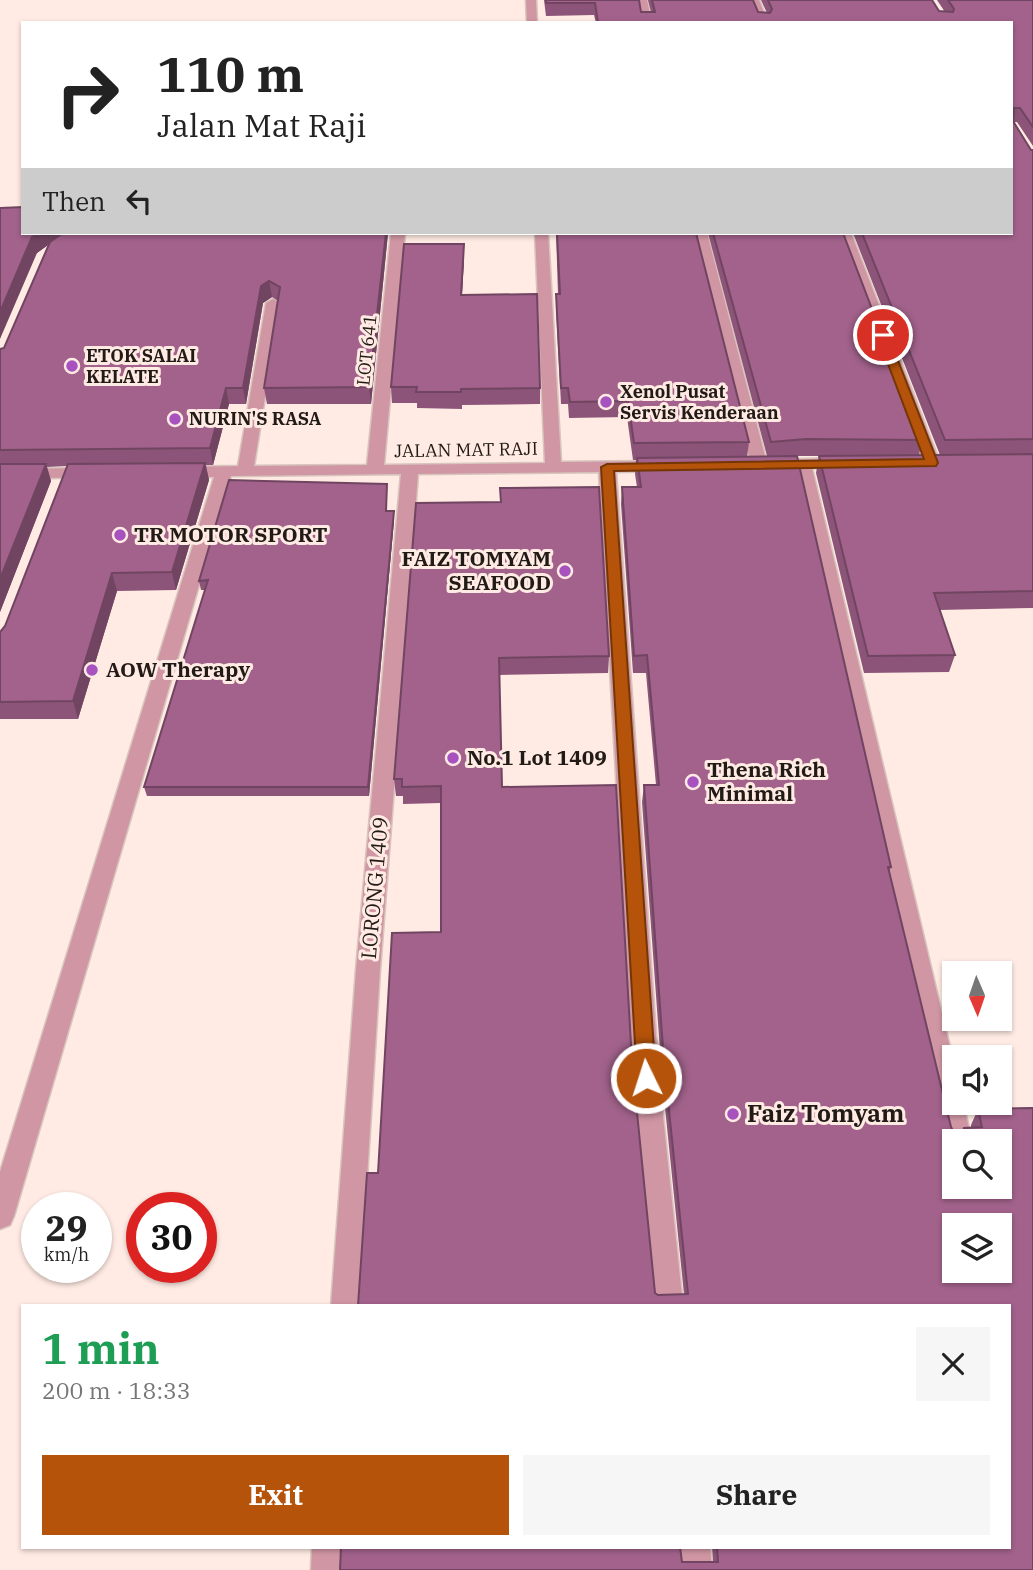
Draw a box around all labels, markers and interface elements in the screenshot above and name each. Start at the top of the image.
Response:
text: 110 m [157,42,304,105]
icon: right [42,49,133,140]
text: Jalan Mat Raji [157,104,366,146]
icon: left [120,182,158,220]
text: Then [42,184,106,218]
pin [853,305,913,365]
street label: LOT 641 [351,313,382,387]
icon: arrive [864,316,902,354]
place label: ETOK SALAI KELATE [86,344,196,388]
marker: ETOK SALAI KELATE [64,358,80,374]
place label: Xenol Pusat Servis Kenderaan [620,380,779,424]
marker: Xenol Pusat Servis Kenderaan [598,394,614,410]
place label: NURIN'S RASA [189,407,322,430]
marker: NURIN'S RASA [167,411,183,427]
street label: JALAN MAT RAJI [394,437,538,462]
place label: TR MOTOR SPORT [134,520,328,548]
marker: TR MOTOR SPORT [112,527,128,543]
place label: FAIZ TOMYAM SEAFOOD [402,544,551,596]
marker: FAIZ TOMYAM SEAFOOD [557,563,573,579]
place label: AOW Therapy [106,655,250,683]
marker: AOW Therapy [84,662,100,678]
place label: No.1 Lot 1409 [467,743,607,771]
marker: No.1 Lot 1409 [445,750,461,766]
place label: Thena Rich Minimal [707,755,826,807]
marker: Thena Rich Minimal [685,774,701,790]
street label: LORONG 1409 [354,816,394,960]
north arrow [942,961,1012,1031]
map controls [942,961,1012,1283]
position arrow [609,1041,683,1115]
button: sound [942,1045,1012,1115]
place label: Faiz Tomyam [747,1097,904,1129]
marker: Faiz Tomyam [725,1106,741,1122]
button: search [942,1129,1012,1199]
speed limit sign: 30 [126,1192,217,1283]
text: 29 [45,1205,88,1251]
button: layers [942,1213,1012,1283]
text: km/h [44,1243,89,1266]
text: 1 min [42,1321,160,1376]
button: close [916,1327,990,1401]
text: 200 m · 18:33 [42,1375,191,1405]
button: Exit [42,1455,509,1535]
button: Share [523,1455,990,1535]

